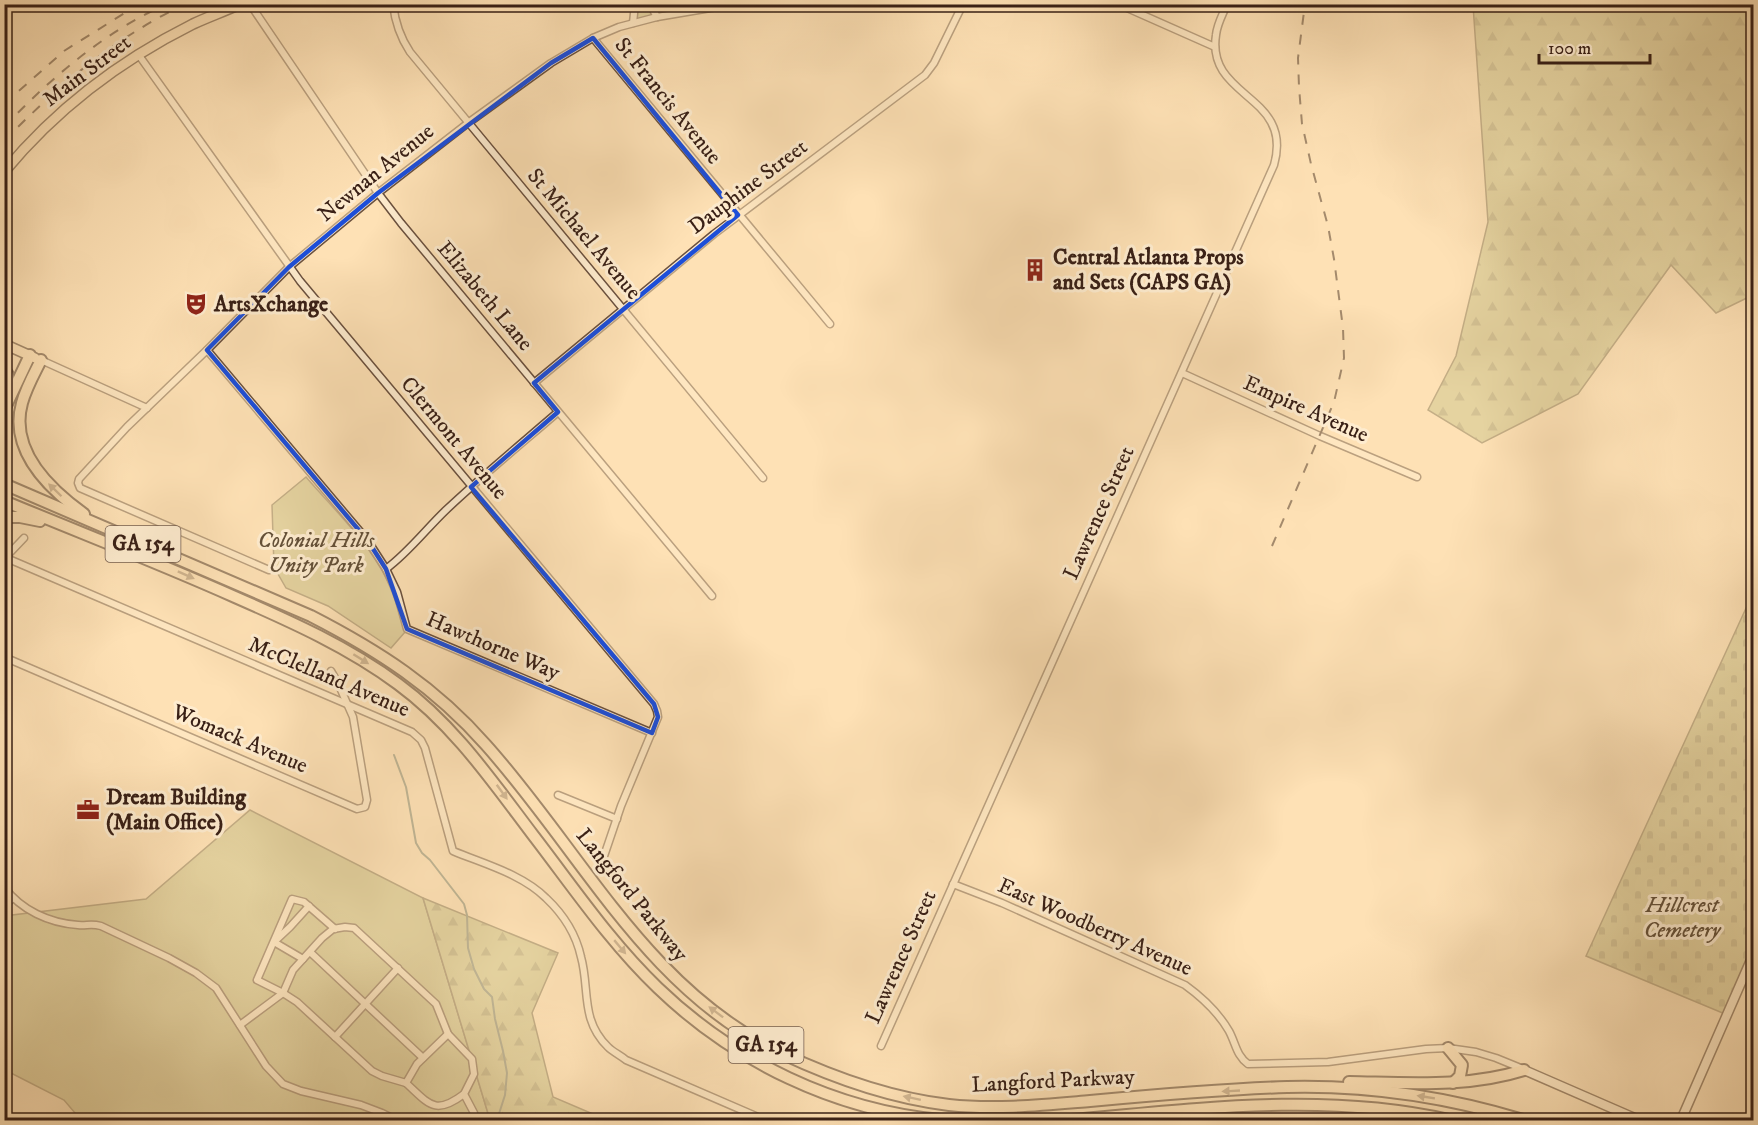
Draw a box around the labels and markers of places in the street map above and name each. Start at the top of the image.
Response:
place label: Central Atlanta Props and Sets (CAPS GA) [1053,244,1244,296]
building icon: Central Atlanta Props and Sets (CAPS GA) [1022,257,1048,283]
theatre icon: ArtsXchange [183,291,209,317]
place label: ArtsXchange [213,291,328,318]
place label: Dream Building (Main Office) [106,784,247,836]
office icon: Dream Building (Main Office) [75,797,101,823]

